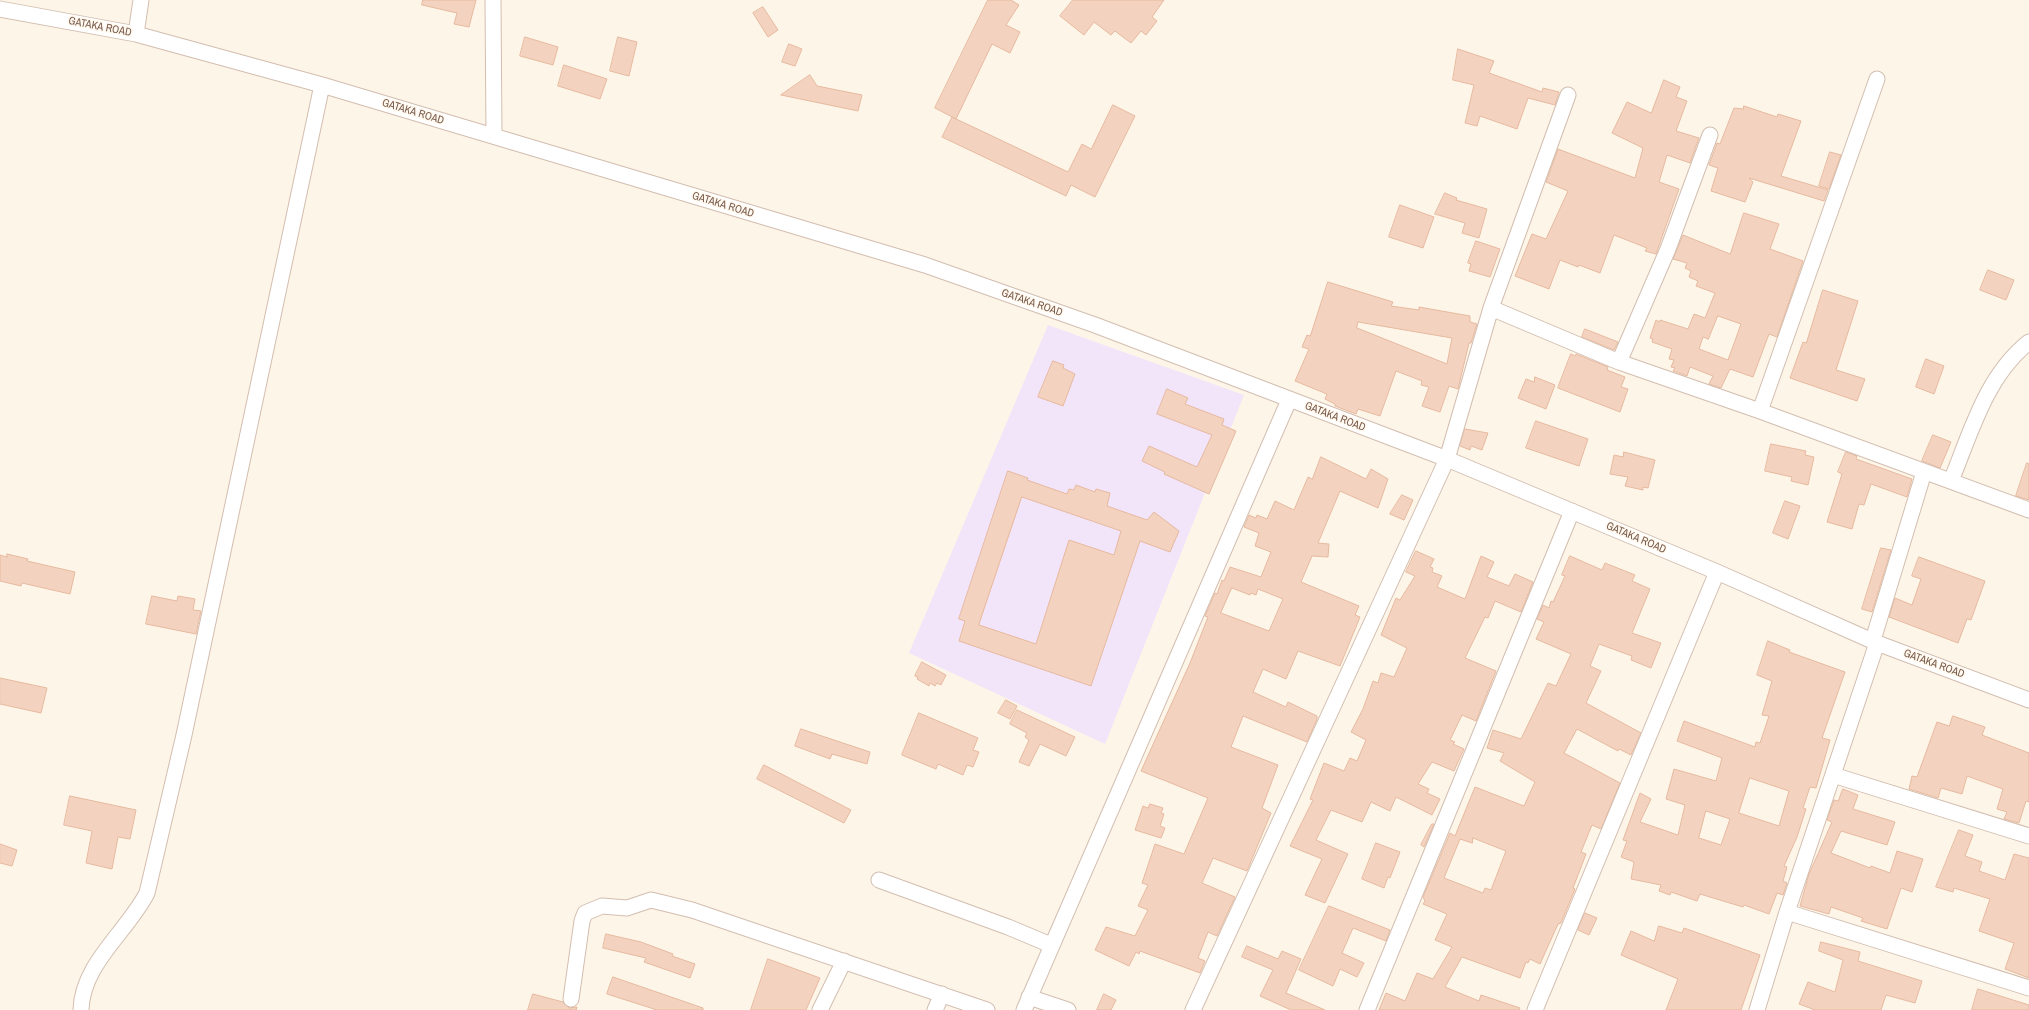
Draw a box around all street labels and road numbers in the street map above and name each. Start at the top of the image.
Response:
street label: GATAKA ROAD [67,14,133,40]
street label: GATAKA ROAD [381,96,445,128]
street label: GATAKA ROAD [691,189,755,221]
street label: GATAKA ROAD [1000,286,1064,320]
street label: GATAKA ROAD [1303,399,1367,435]
street label: GATAKA ROAD [1604,519,1668,557]
street label: GATAKA ROAD [1902,647,1966,681]

